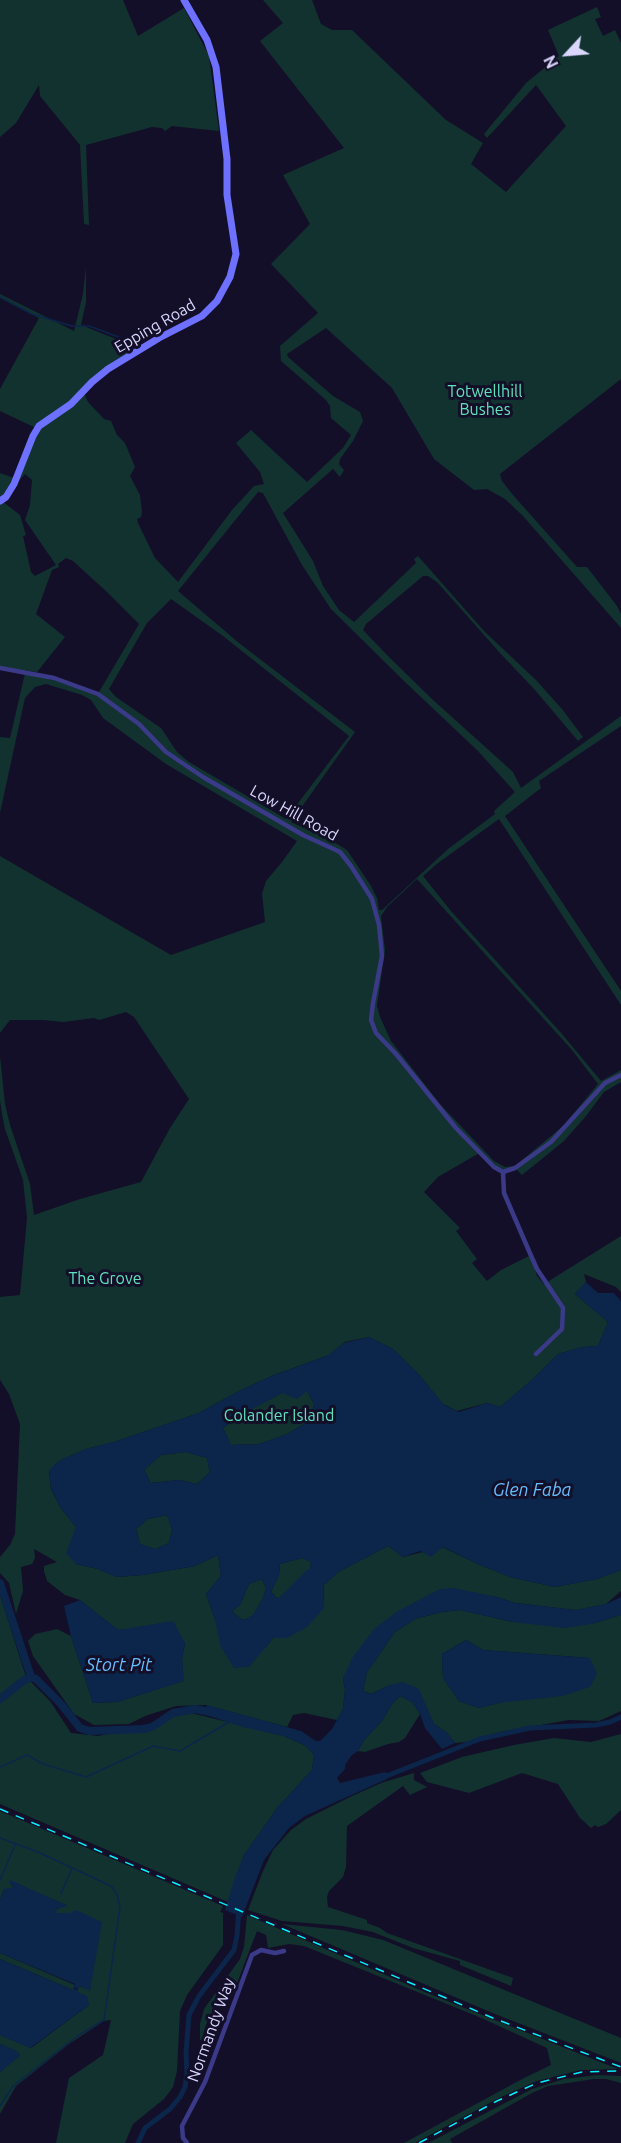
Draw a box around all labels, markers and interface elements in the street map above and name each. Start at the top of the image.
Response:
north arrow [537,24,597,84]
text: N [540,53,562,71]
street label: Epping Road [111,295,199,357]
park label: Totwellhill Bushes [448,382,522,420]
street label: Low Hill Road [247,781,341,845]
park label: The Grove [68,1269,142,1289]
park label: Colander Island [224,1406,334,1426]
water label: Glen Faba [493,1479,571,1501]
water label: Stort Pit [86,1654,152,1676]
street label: Normandy Way [183,1975,239,2085]

